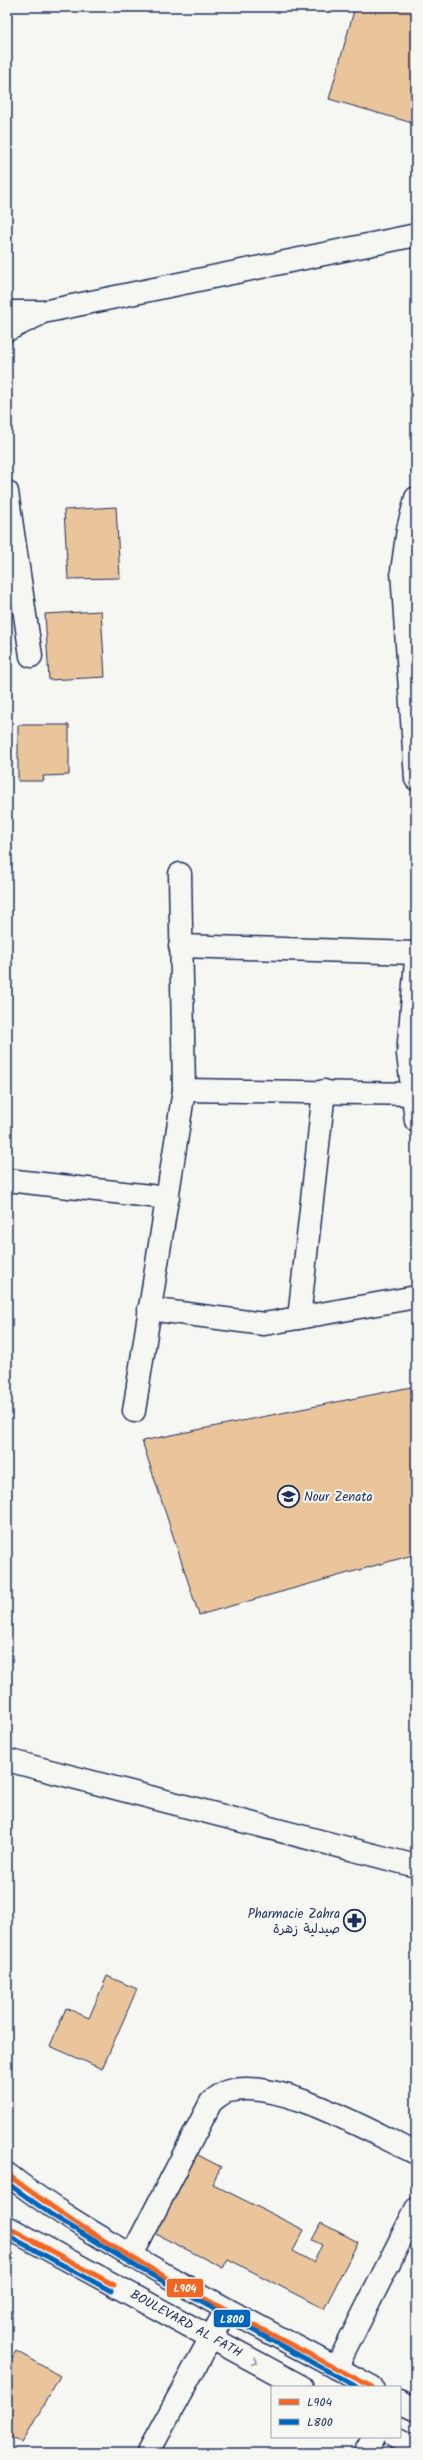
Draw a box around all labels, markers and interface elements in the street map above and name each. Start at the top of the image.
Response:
school or university icon: Nour Zenata [275,1484,301,1510]
place label: Nour Zenata [304,1487,373,1508]
place label: Pharmacie Zahra صيدلية زهرة [248,1904,340,1940]
pharmacy icon: Pharmacie Zahra صيدلية زهرة [342,1908,368,1934]
line badge: L904 [166,2278,204,2298]
text: L904 [173,2280,197,2298]
street label: BOULEVARD AL FATH [126,2284,246,2364]
line badge: L800 [213,2309,251,2328]
text: L800 [220,2311,244,2329]
one-way arrow [251,2357,258,2365]
legend [271,2386,401,2438]
text: L904 [307,2393,332,2412]
text: L800 [307,2413,333,2432]

